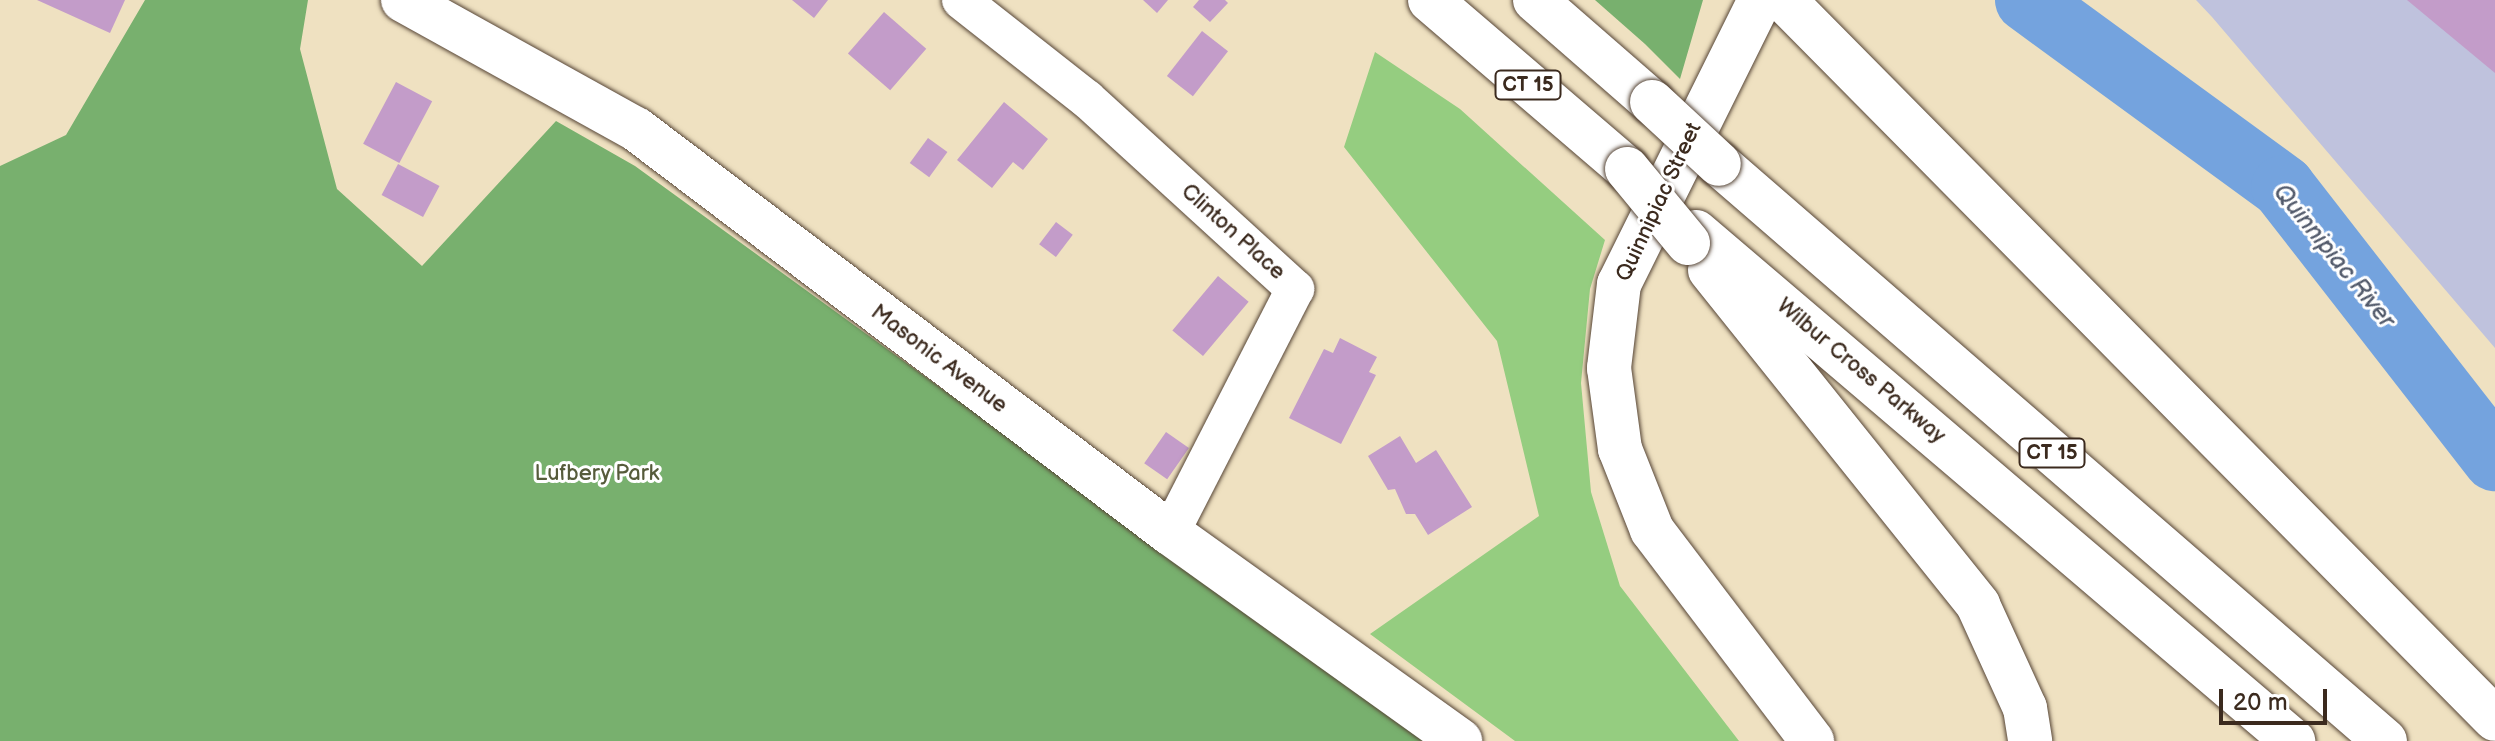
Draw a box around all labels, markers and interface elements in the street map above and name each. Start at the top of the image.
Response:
road number: CT 15 [1494,69,1562,101]
street label: Quinnipiac Street [1611,118,1707,286]
street label: Clinton Place [1176,178,1290,286]
water label: Quinnipiac River [2267,178,2401,334]
street label: Wilbur Cross Parkway [1771,293,1951,449]
street label: Masonic Avenue [866,299,1012,419]
road number: CT 15 [2018,437,2086,469]
park label: Lufbery Park [534,461,660,487]
scale bar [2223,673,2331,723]
text: 20 m [2233,688,2288,717]

